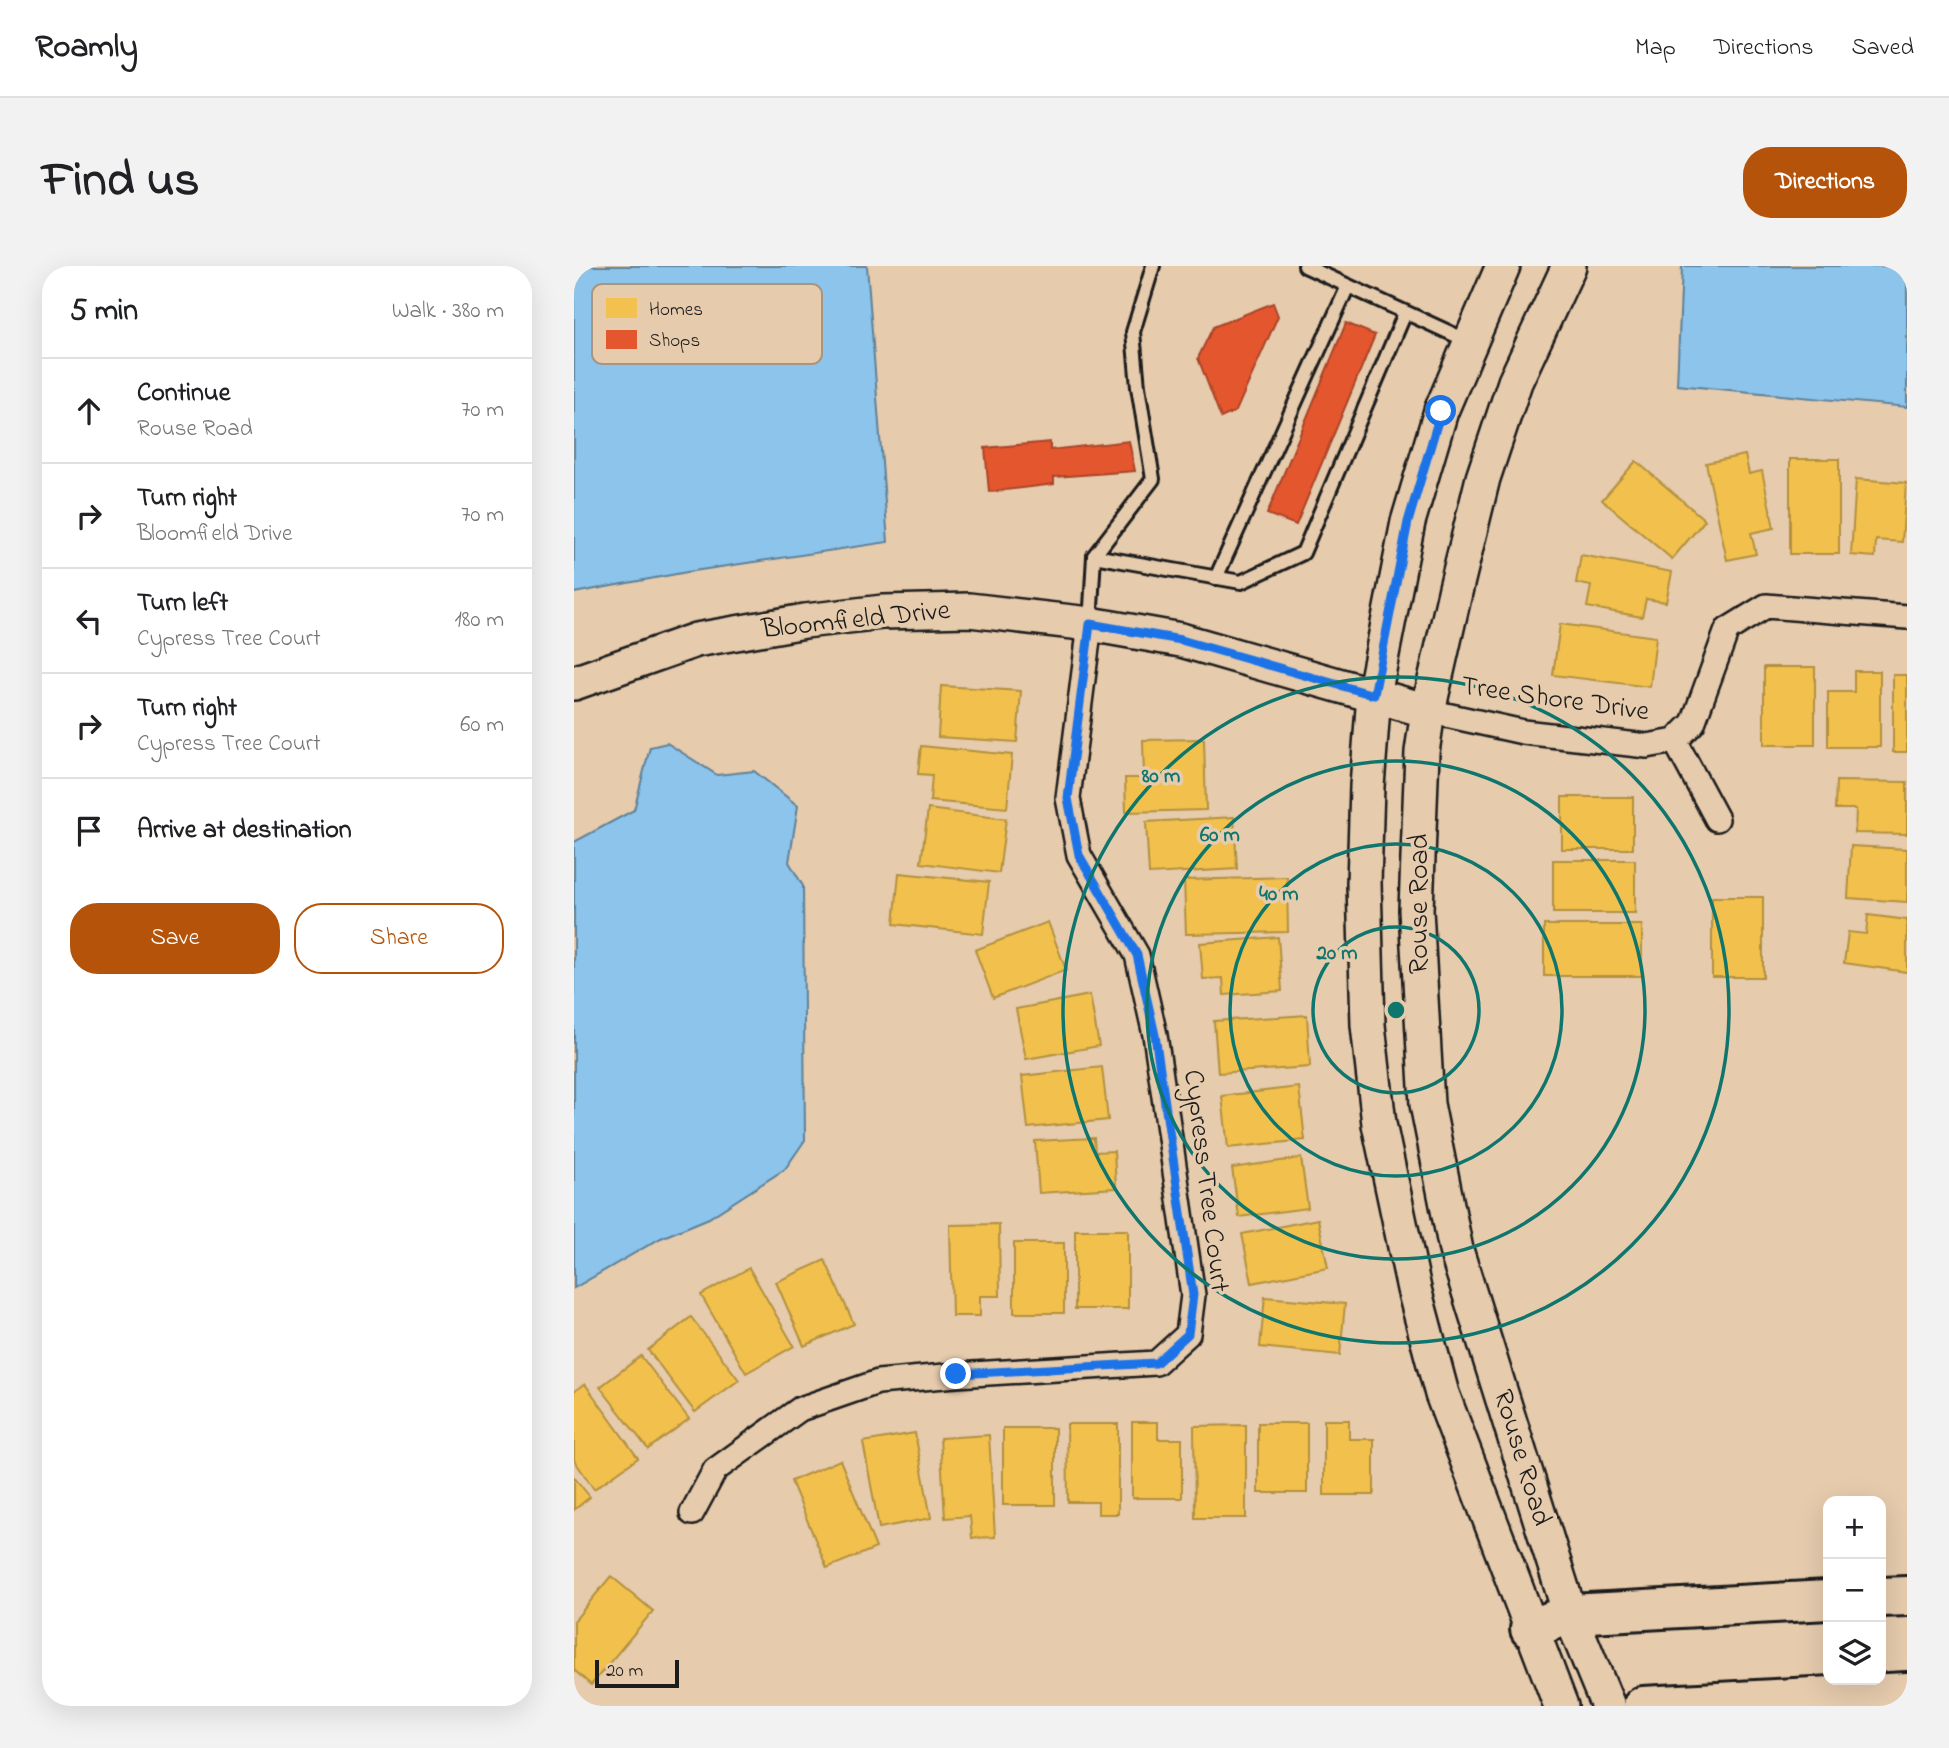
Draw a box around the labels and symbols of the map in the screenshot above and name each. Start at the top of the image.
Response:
legend [592,284,822,364]
text: Homes [649,297,703,324]
text: Shops [649,328,700,355]
route start [1425,395,1456,426]
street label: Bloomfield Drive [759,591,953,651]
street label: Tree Shore Drive [1458,667,1652,734]
text: 80 m [1141,762,1180,792]
text: 60 m [1200,821,1240,851]
street label: Rouse Road [1400,833,1441,974]
text: 40 m [1259,880,1299,910]
text: 20 m [1315,939,1358,969]
centre of rings [1384,998,1408,1022]
street label: Cypress Tree Court [1171,1067,1239,1295]
route end [940,1358,971,1389]
street label: Rouse Road [1481,1385,1561,1532]
scale bar [595,1657,679,1689]

